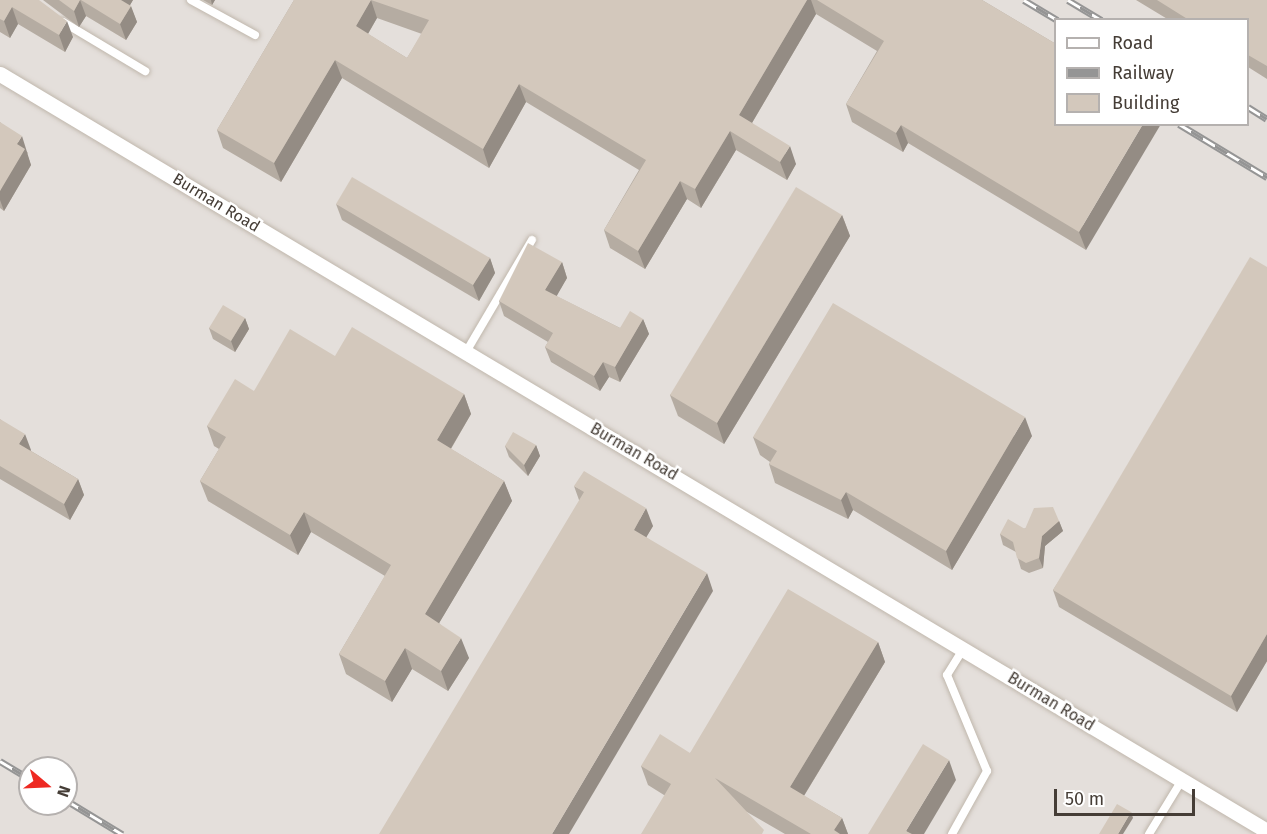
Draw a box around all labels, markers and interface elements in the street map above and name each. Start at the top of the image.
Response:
legend [1054,18,1249,126]
text: Road [1112,32,1154,54]
text: Railway [1112,62,1174,84]
text: Building [1112,92,1179,114]
street label: Burman Road [169,169,263,237]
street label: Burman Road [587,419,681,485]
street label: Burman Road [1004,668,1098,736]
north arrow [18,756,78,816]
scale bar [1057,777,1198,815]
text: N [53,783,74,799]
text: 50 m [1065,788,1104,810]

